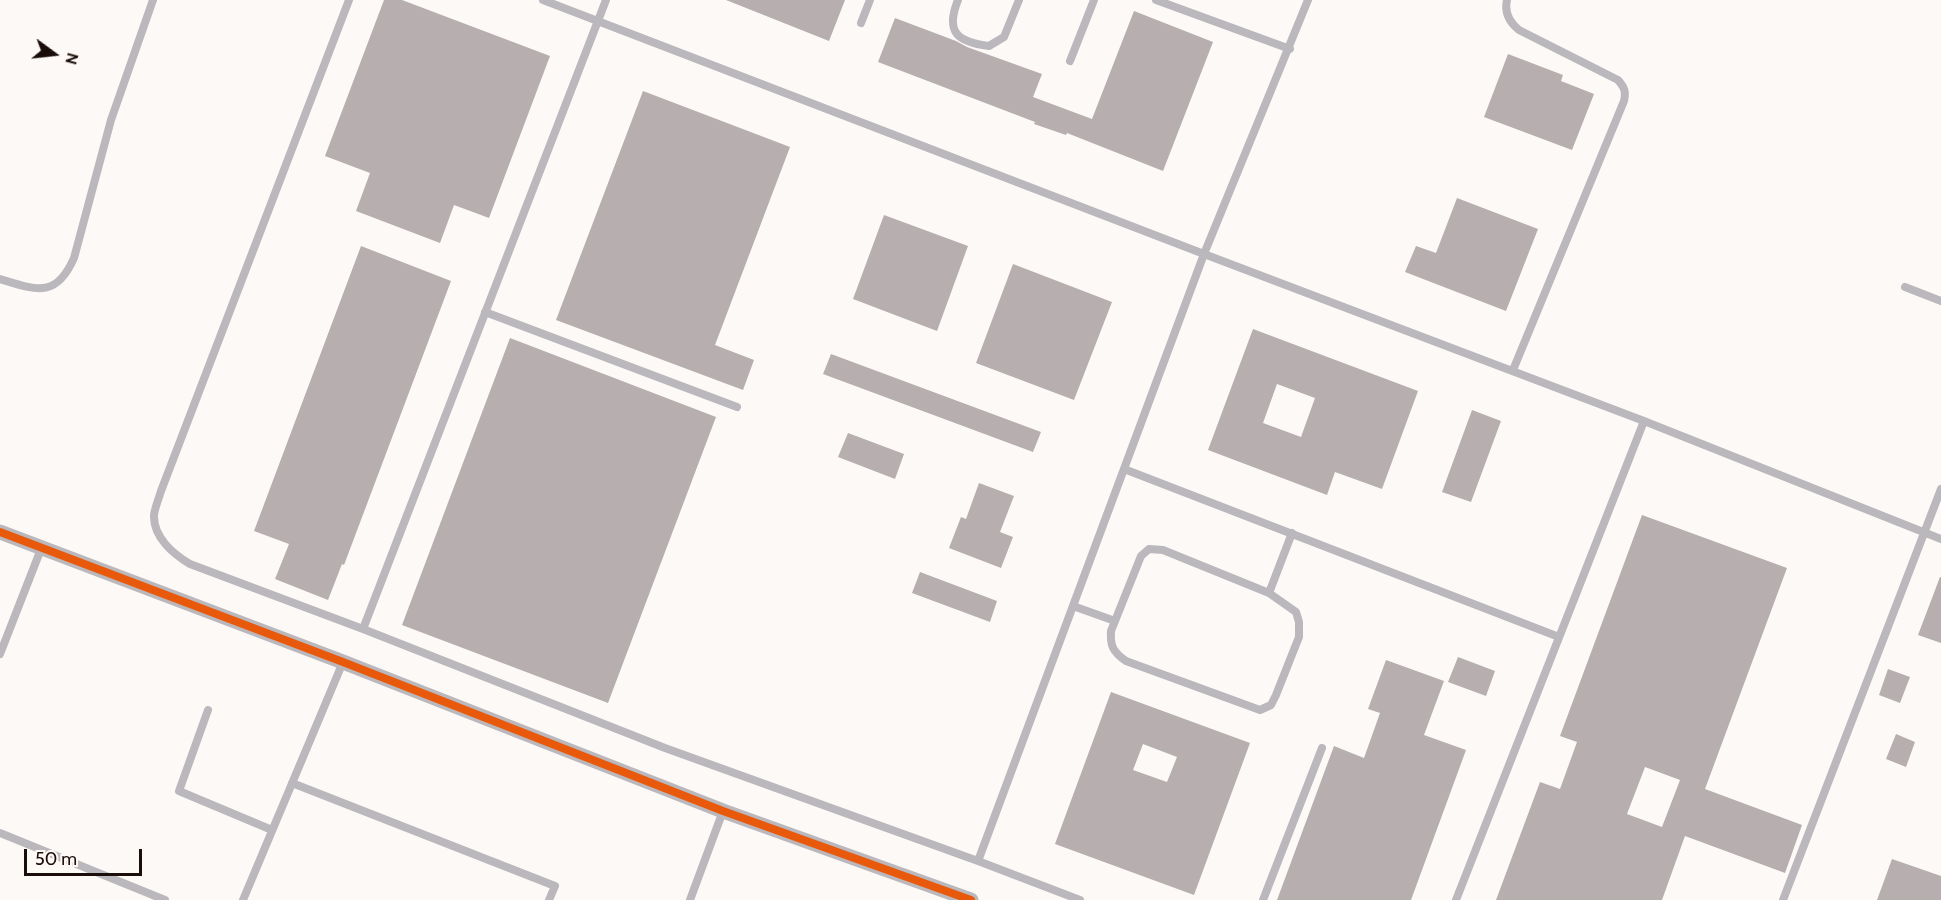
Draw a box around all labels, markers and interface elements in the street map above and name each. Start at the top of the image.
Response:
north arrow [24,24,84,84]
text: N [61,51,83,67]
scale bar [27,837,146,875]
text: 50 m [35,848,77,870]

